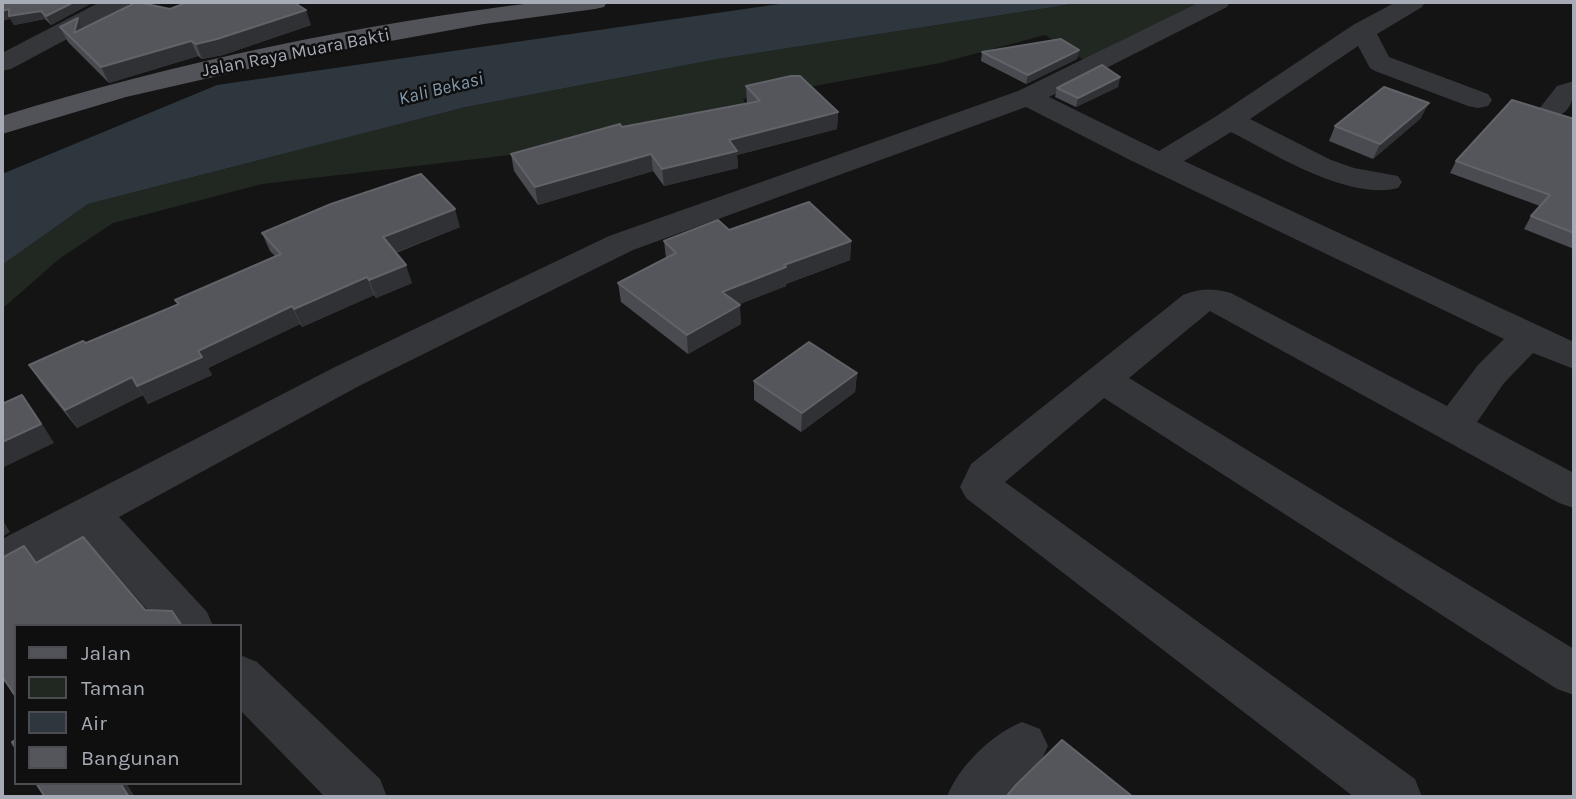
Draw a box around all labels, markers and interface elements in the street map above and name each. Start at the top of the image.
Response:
street label: Jalan Raya Muara Bakti [200,24,392,82]
water label: Kali Bekasi [396,67,486,111]
legend [14,624,242,785]
text: Jalan [81,641,131,665]
text: Taman [81,676,145,700]
text: Air [81,711,107,735]
text: Bangunan [81,746,180,770]

